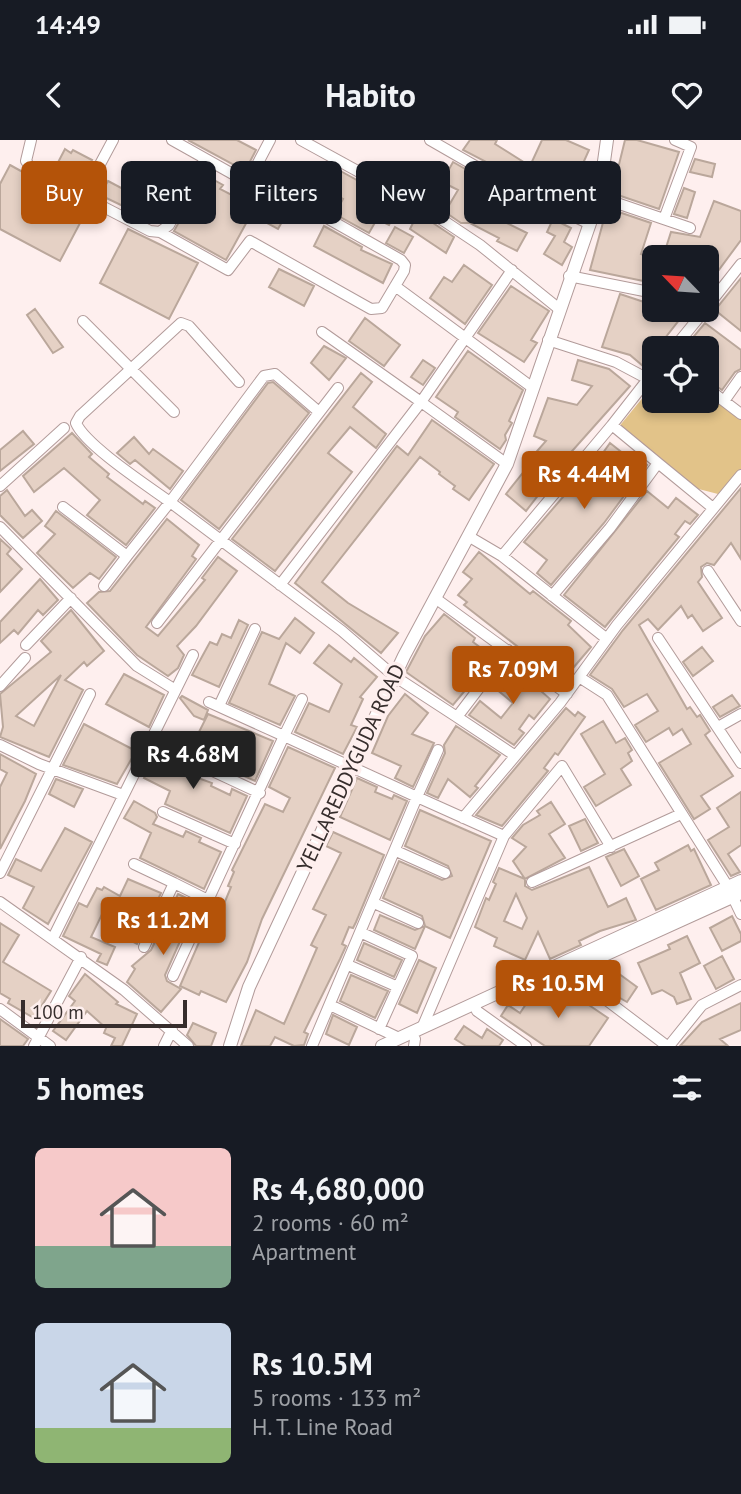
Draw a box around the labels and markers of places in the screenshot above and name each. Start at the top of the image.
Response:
pin: Rs 4.44M [512,452,656,511]
pin: Rs 7.09M [441,646,585,706]
pin: Rs 4.68M [121,732,265,791]
pin: Rs 11.2M [91,898,235,957]
pin: Rs 10.5M [486,960,630,1020]

